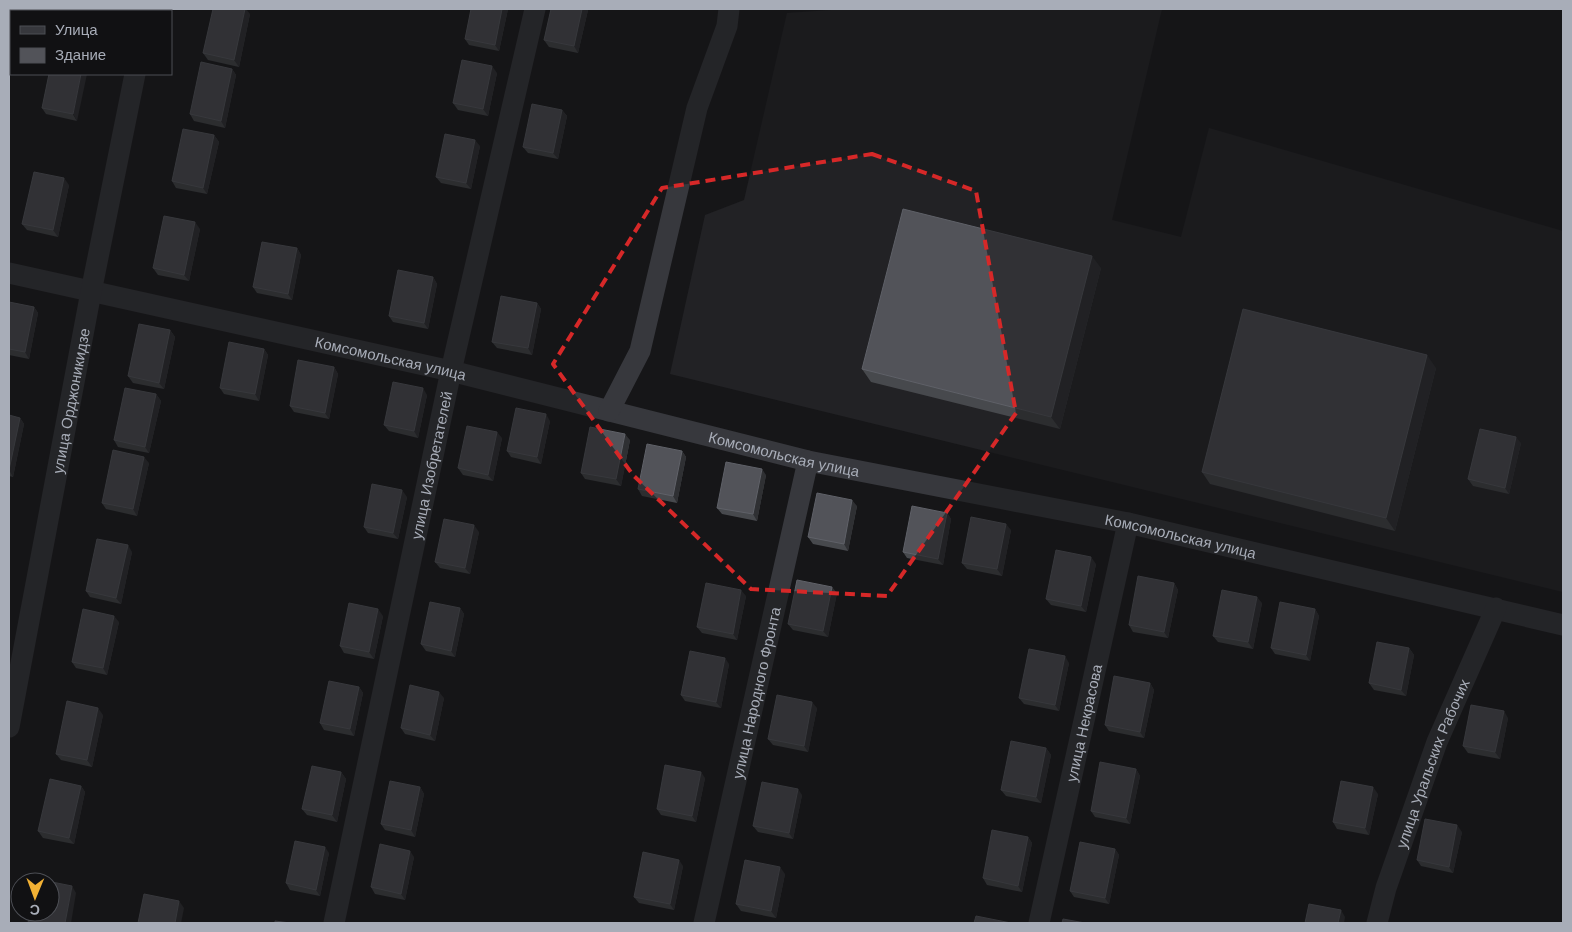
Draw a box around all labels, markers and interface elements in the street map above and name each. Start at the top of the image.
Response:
legend [10,10,172,75]
text: Улица [55,21,98,38]
text: Здание [55,46,106,63]
street label: улица Орджоникидзе [48,327,93,475]
street label: Комсомольская улица [313,333,469,383]
street label: улица Изобретателей [407,390,455,541]
street label: Комсомольская улица [707,428,862,479]
street label: Комсомольская улица [1104,510,1259,561]
street label: улица Народного Фронта [728,605,784,780]
street label: улица Некрасова [1062,662,1105,783]
street label: улица Уральских Рабочих [1392,676,1472,850]
north arrow [10,872,60,922]
text: С [30,902,40,918]

